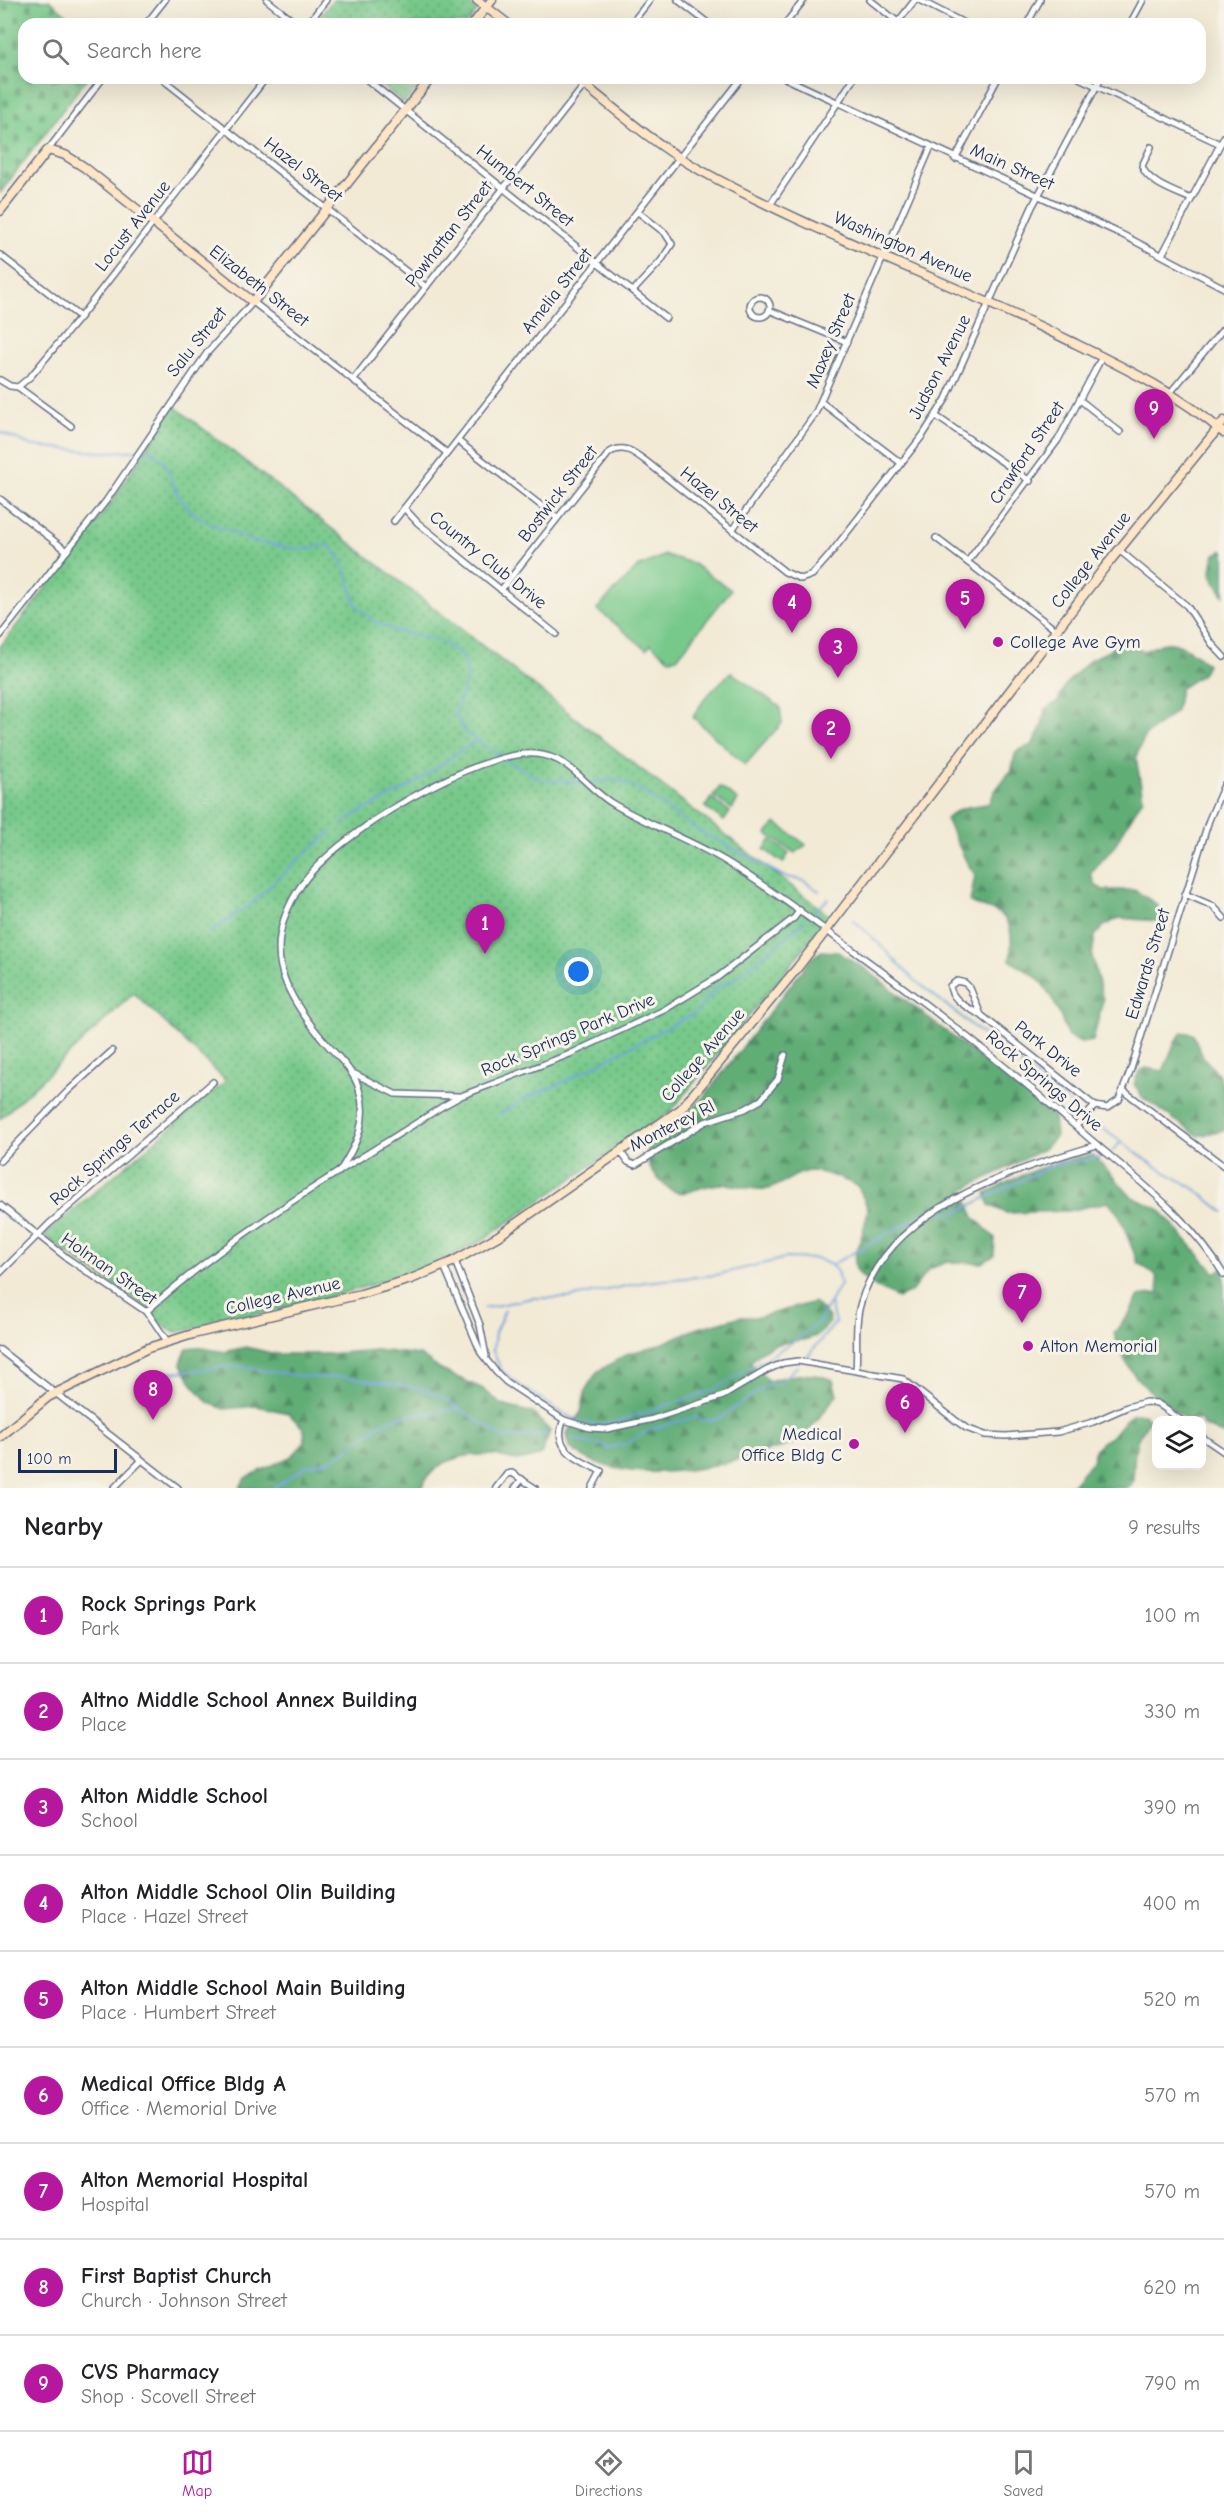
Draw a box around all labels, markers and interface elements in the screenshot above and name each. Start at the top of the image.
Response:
search box [18,18,1206,84]
icon: search [39,35,72,68]
text: Search here [87,38,202,64]
street label: Hazel Street [260,133,347,208]
street label: Main Street [967,139,1058,195]
street label: Humbert Street [472,140,579,232]
street label: Locust Avenue [91,176,175,276]
street label: Powhattan Street [401,176,497,291]
street label: Washington Avenue [831,207,975,287]
street label: Elizabeth Street [205,241,313,332]
street label: Amelia Street [517,243,597,338]
street label: Maxey Street [802,290,861,391]
street label: Salu Street [163,302,232,381]
street label: Judson Avenue [905,311,975,423]
pin: 9 [1134,390,1174,439]
street label: Crawford Street [985,397,1070,508]
street label: Bostwick Street [514,441,603,546]
street label: Hazel Street [676,462,763,538]
street label: Country Club Drive [425,506,551,614]
street label: College Avenue [1047,507,1135,613]
pin: 5 [946,580,984,629]
pin: 4 [772,584,812,633]
pin: 3 [818,628,858,678]
place label: College Ave Gym [1010,632,1141,653]
marker: College Ave Gym [991,635,1005,649]
pin: 2 [812,710,850,759]
pin: 1 [466,904,504,954]
street label: Edwards Street [1121,905,1175,1022]
your location [564,957,593,986]
street label: Rock Springs Park Drive [478,989,658,1081]
street label: College Avenue [657,1004,749,1106]
street label: Park Drive [1010,1016,1086,1082]
street label: Rock Springs Drive [981,1026,1107,1136]
street label: Rock Springs Terrace [46,1086,184,1210]
street label: Monterey Rl [626,1096,718,1156]
street label: Holman Street [57,1228,161,1310]
street label: College Avenue [224,1273,342,1319]
pin: 7 [1002,1274,1042,1323]
place label: Alton Memorial [1040,1336,1158,1357]
marker: Alton Memorial [1021,1339,1035,1353]
pin: 8 [134,1370,172,1420]
pin: 6 [886,1384,924,1433]
map controls [1152,1416,1206,1470]
button: layers [1152,1416,1206,1470]
place label: Medical Office Bldg C [741,1424,842,1466]
marker: Medical Office Bldg C [847,1437,861,1451]
scale bar [18,1446,117,1474]
text: 100 m [27,1450,71,1468]
text: Nearby [24,1512,103,1542]
text: 9 results [1128,1516,1200,1539]
text: Rock Springs Park [81,1591,256,1617]
text: 1 [40,1604,47,1627]
text: 100 m [1145,1604,1200,1627]
text: Park [81,1617,119,1640]
text: Altno Middle School Annex Building [81,1687,418,1713]
text: 2 [39,1700,48,1723]
text: 330 m [1144,1700,1200,1723]
text: Place [81,1713,127,1736]
text: Alton Middle School [81,1783,268,1809]
text: 3 [39,1796,48,1819]
text: 390 m [1144,1796,1200,1819]
text: School [81,1809,138,1832]
text: Alton Middle School Olin Building [81,1879,396,1905]
text: 4 [39,1892,48,1915]
text: 400 m [1143,1892,1200,1915]
text: Place · Hazel Street [81,1905,248,1928]
text: Alton Middle School Main Building [81,1975,406,2001]
text: 5 [38,1988,49,2011]
text: 520 m [1143,1988,1200,2011]
text: Place · Humbert Street [81,2001,276,2024]
text: Medical Office Bldg A [81,2071,286,2097]
text: 6 [38,2084,49,2107]
text: 570 m [1144,2084,1200,2107]
text: Office · Memorial Drive [81,2097,277,2120]
text: Alton Memorial Hospital [81,2167,308,2193]
text: 7 [39,2180,48,2203]
text: 570 m [1144,2180,1200,2203]
text: Hospital [81,2193,149,2216]
text: First Baptist Church [81,2263,272,2289]
text: 8 [38,2276,49,2299]
text: 620 m [1143,2276,1200,2299]
text: Church · Johnson Street [81,2289,287,2312]
text: CVS Pharmacy [81,2359,219,2385]
text: 9 [38,2372,49,2395]
text: 790 m [1145,2372,1200,2395]
text: Shop · Scovell Street [81,2385,255,2408]
tab: Map [181,2446,214,2500]
tab: Directions [575,2446,642,2500]
tab: Saved [1003,2446,1043,2500]

